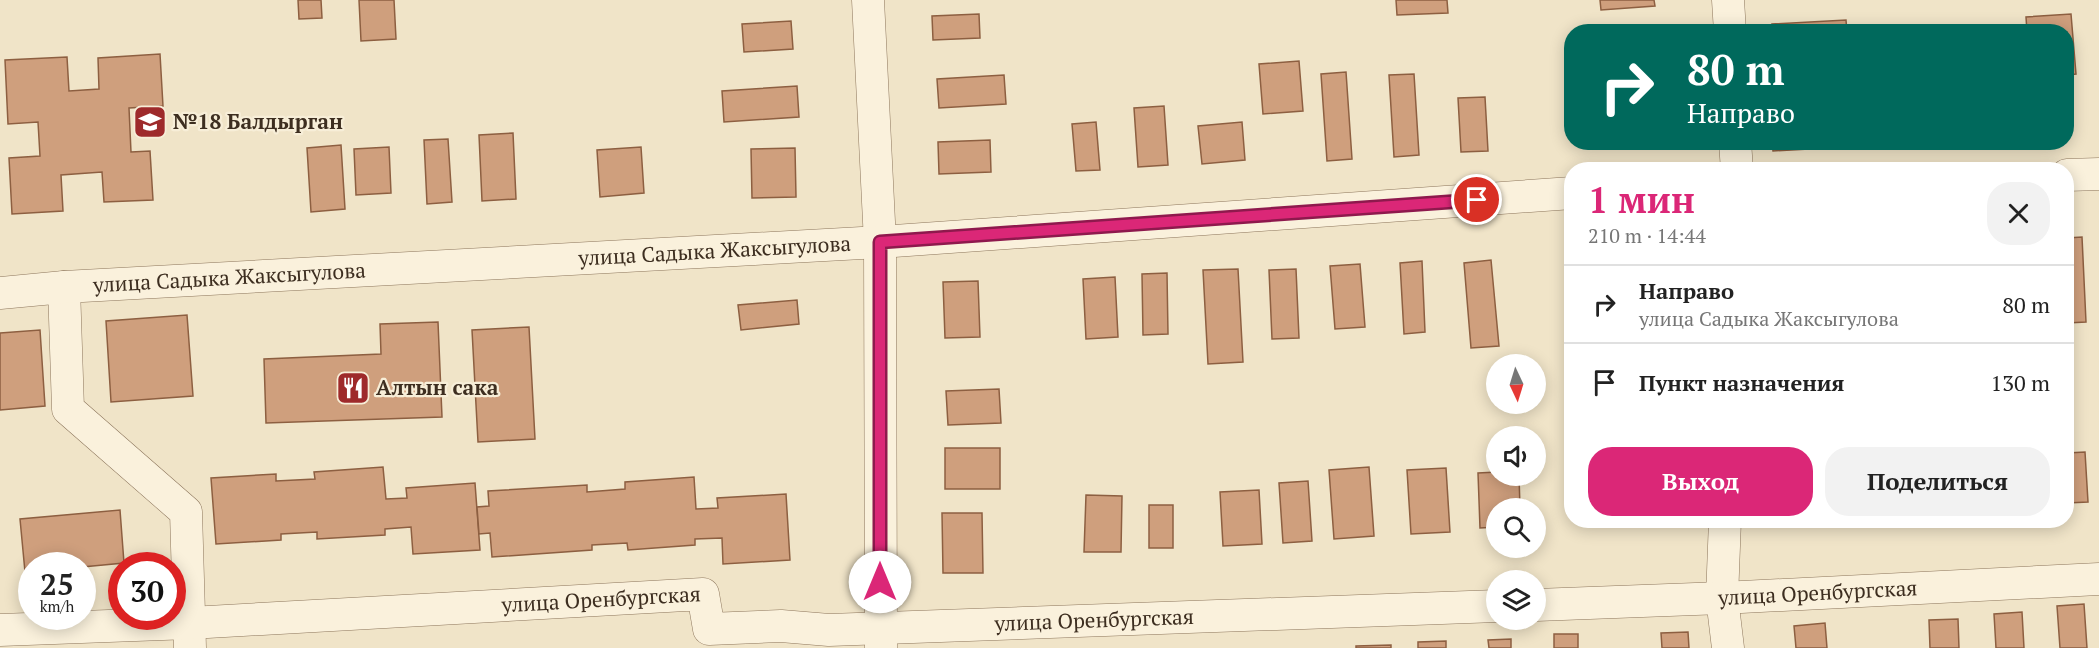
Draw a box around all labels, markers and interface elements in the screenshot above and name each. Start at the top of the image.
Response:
text: 80 m [1687,41,1785,97]
icon: right [1588,48,1666,126]
text: Направо [1687,95,1795,131]
school or university icon: №18 Балдырган [132,104,168,140]
place label: №18 Балдырган [173,107,343,135]
pin [1451,174,1502,225]
text: 1 мин [1588,176,1695,223]
button: close [1987,182,2050,245]
icon: arrive [1460,183,1493,216]
text: 210 m · 14:44 [1588,222,1706,249]
street label: улица Садыка Жаксыгулова [577,229,852,272]
street label: улица Садыка Жаксыгулова [91,255,367,298]
text: Направо [1639,276,1734,305]
icon: right [1588,288,1621,321]
text: 80 m [2002,290,2050,319]
text: улица Садыка Жаксыгулова [1639,305,1899,332]
north arrow [1486,354,1546,414]
map controls [1486,354,1546,630]
icon: arrive [1588,366,1621,399]
text: Пункт назначения [1639,368,1844,397]
text: 130 m [1990,368,2050,397]
restaurant icon: Алтын сака [335,370,371,406]
place label: Алтын сака [376,373,499,401]
button: sound [1486,426,1546,486]
button: Выход [1588,447,1813,516]
button: Поделиться [1825,447,2050,516]
button: search [1486,498,1546,558]
position arrow [848,550,912,614]
speed limit sign: 30 [108,552,186,630]
text: 25 [40,564,74,604]
button: layers [1486,570,1546,630]
street label: улица Оренбургская [1716,573,1918,611]
street label: улица Оренбургская [500,579,702,618]
text: km/h [40,596,74,616]
street label: улица Оренбургская [993,602,1194,637]

